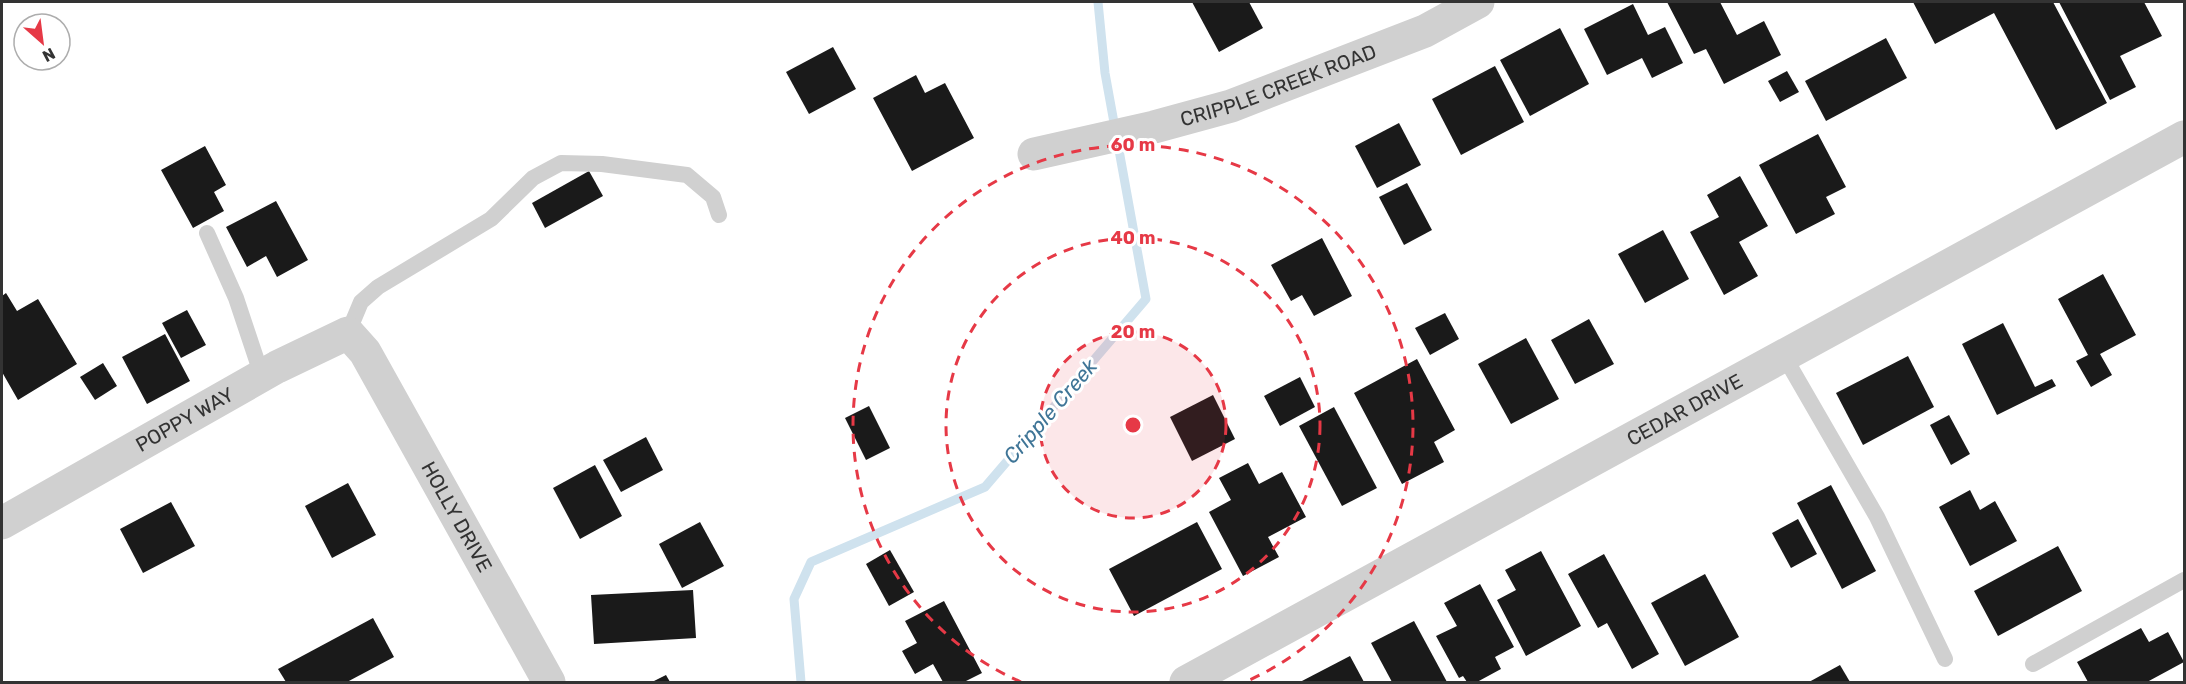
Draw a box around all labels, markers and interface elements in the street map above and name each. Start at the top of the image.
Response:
north arrow [12,12,72,72]
street label: CRIPPLE CREEK ROAD [1177,39,1380,131]
text: N [39,44,58,66]
text: 60 m [1111,134,1155,156]
text: 40 m [1111,227,1155,249]
text: 20 m [1111,321,1155,343]
water label: Cripple Creek [998,353,1103,468]
street label: CEDAR DRIVE [1623,369,1746,451]
street label: POPPY WAY [131,382,238,457]
centre of rings [1123,415,1143,435]
street label: HOLLY DRIVE [416,457,497,576]

